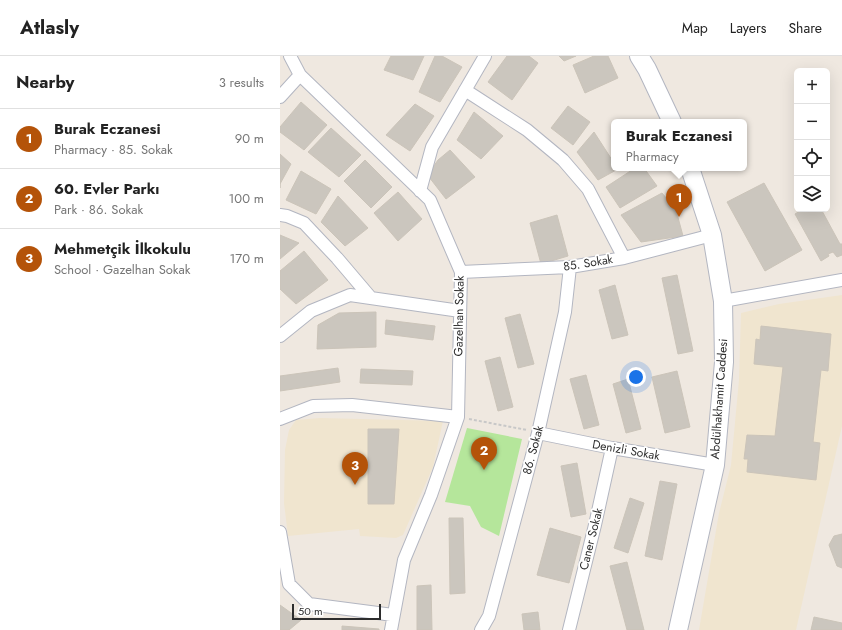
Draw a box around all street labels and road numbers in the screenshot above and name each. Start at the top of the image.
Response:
street label: 85. Sokak [562,250,615,276]
street label: Gazelhan Sokak [449,275,469,357]
street label: Abdülhakhamit Caddesi [706,338,732,460]
street label: 86. Sokak [518,423,548,477]
street label: Denizli Sokak [591,435,662,465]
street label: Caner Sokak [575,505,608,572]

